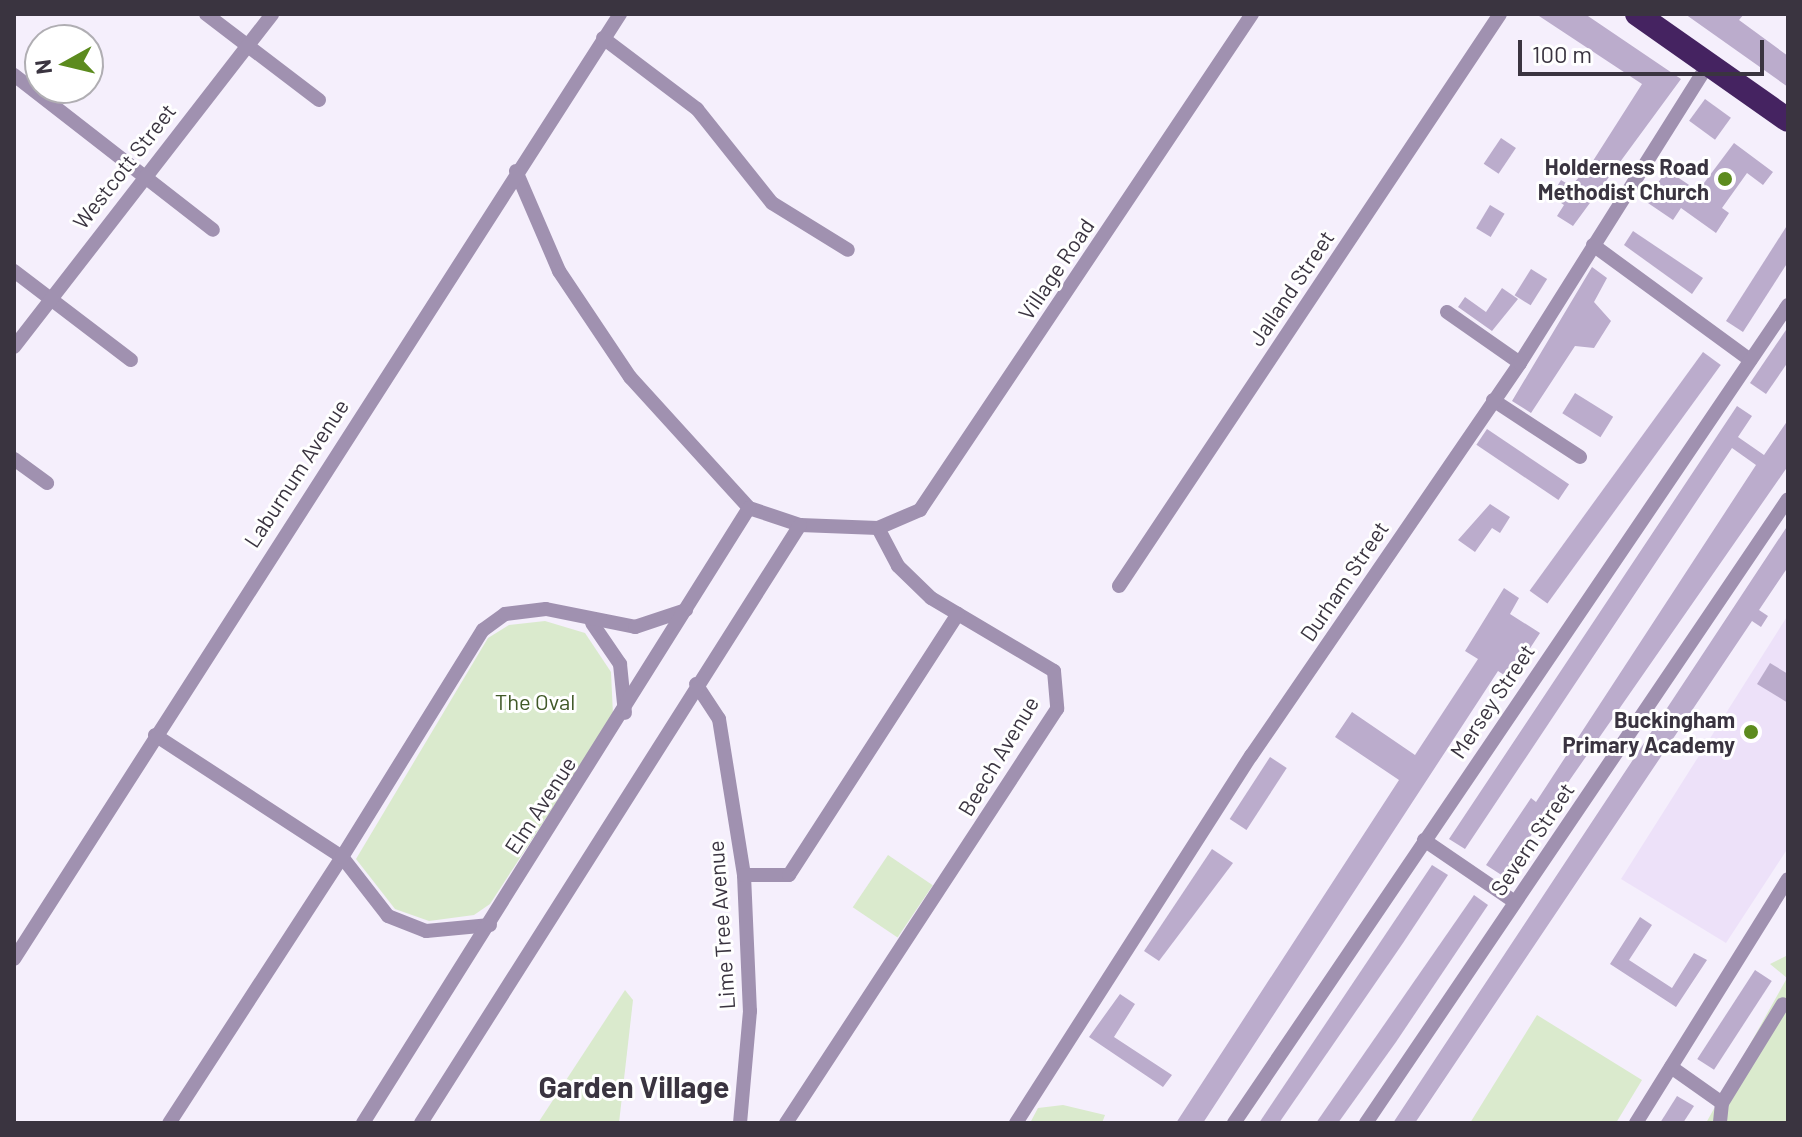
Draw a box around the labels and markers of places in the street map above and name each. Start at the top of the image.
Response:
place label: Holderness Road Methodist Church [1538,153,1709,204]
marker: Holderness Road Methodist Church [1716,170,1734,188]
place label: Buckingham Primary Academy [1562,706,1735,758]
marker: Buckingham Primary Academy [1742,723,1760,741]

